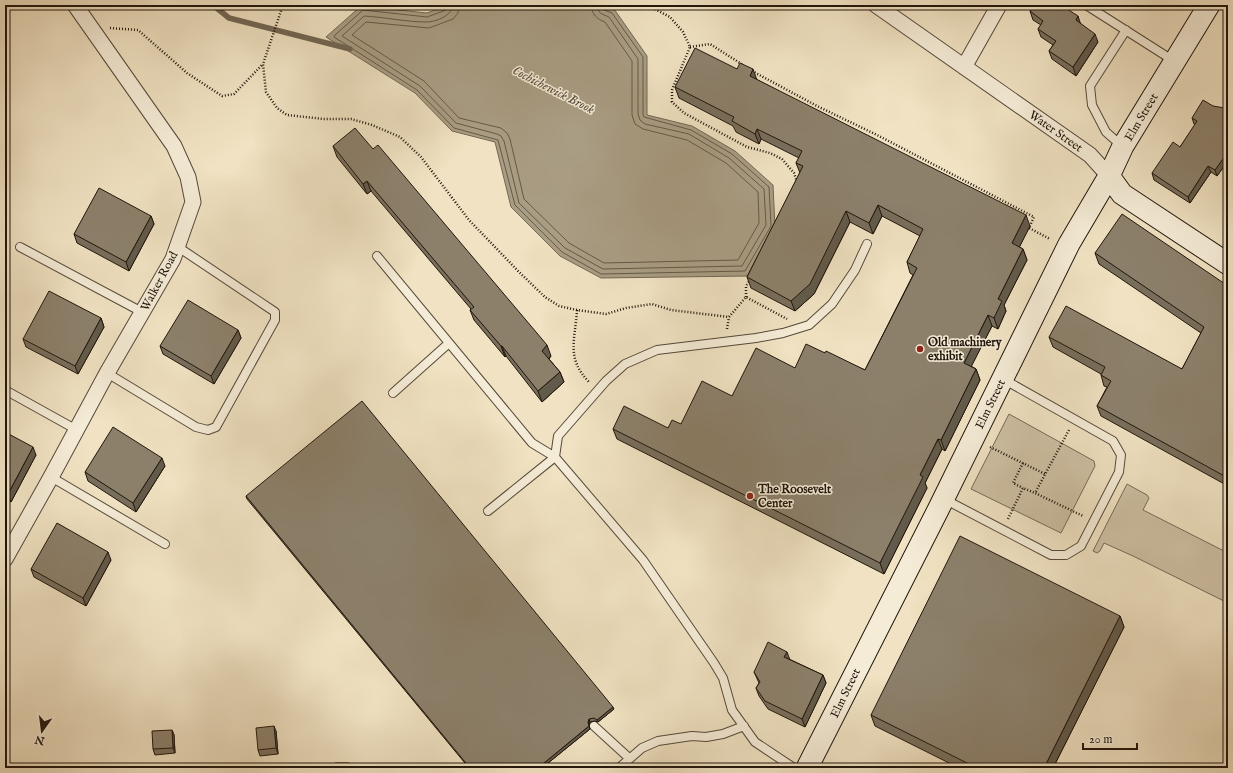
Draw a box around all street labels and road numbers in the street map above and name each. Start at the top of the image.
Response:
street label: Elm Street [1121,91,1162,144]
street label: Water Street [1026,107,1086,155]
street label: Walker Road [138,248,182,314]
street label: Elm Street [972,377,1009,431]
street label: Elm Street [827,666,864,720]

